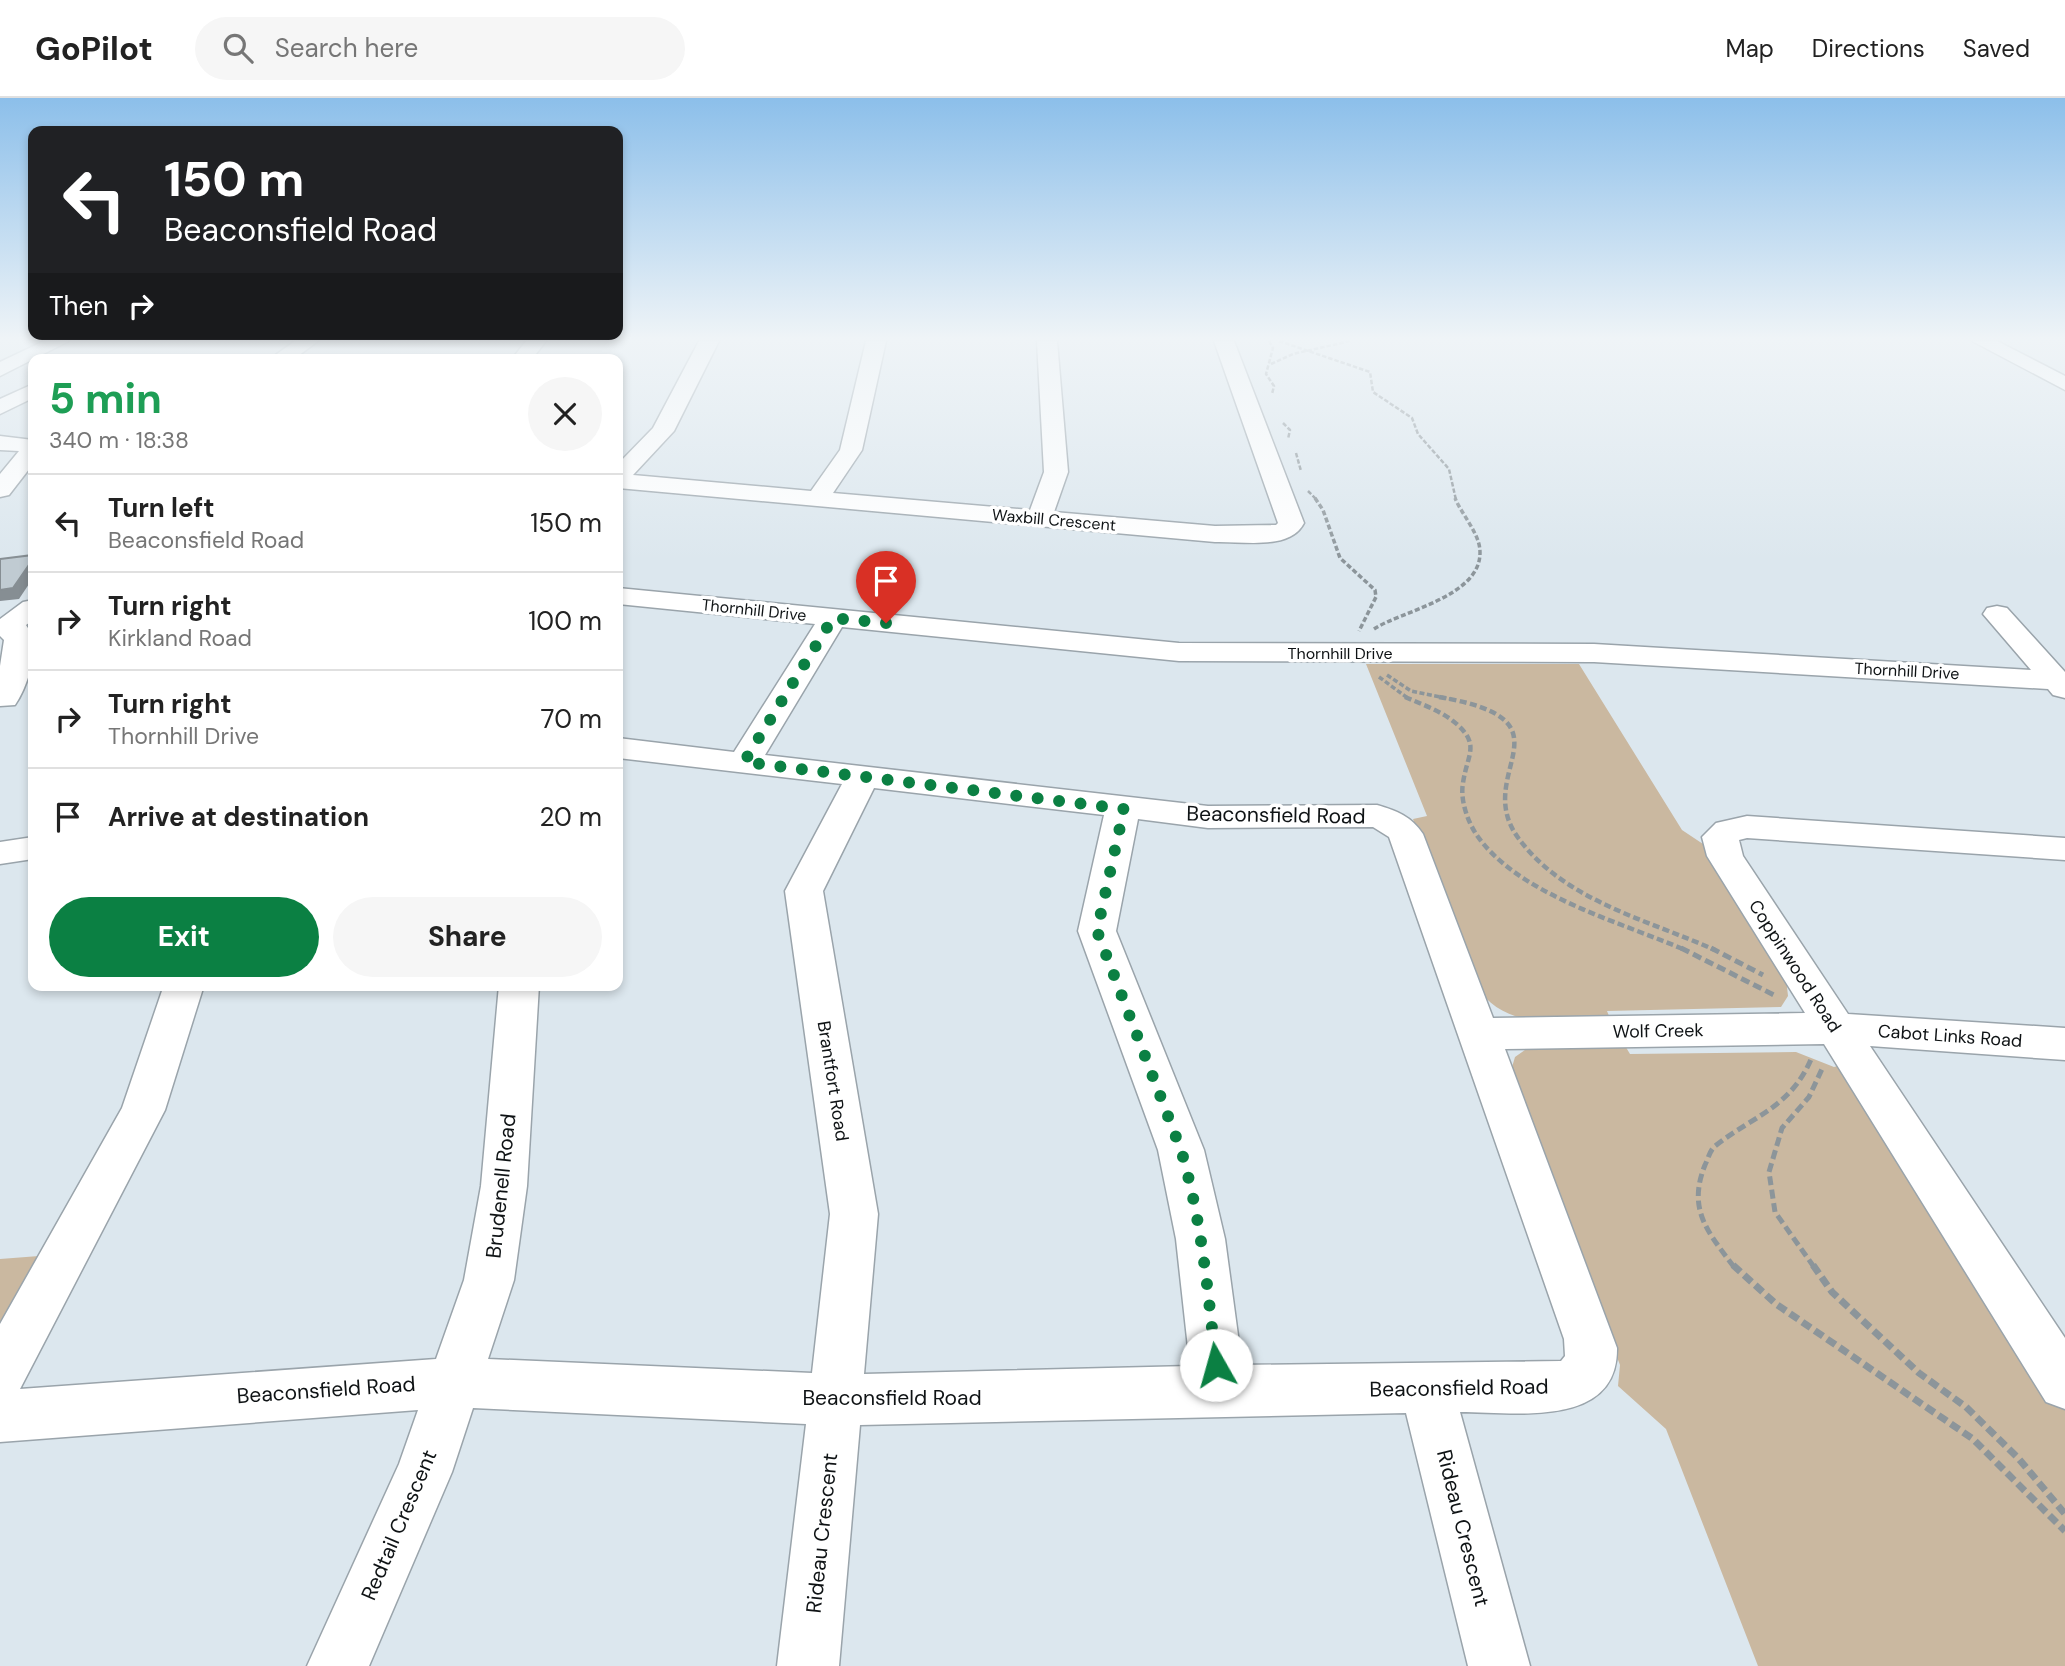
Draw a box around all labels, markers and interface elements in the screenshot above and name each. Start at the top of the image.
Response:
search box [195,17,685,80]
text: GoPilot [35,27,153,70]
icon: search [219,29,257,67]
text: Search here [275,31,418,65]
text: Map [1726,33,1774,64]
text: Directions [1812,33,1925,64]
text: Saved [1963,33,2030,64]
text: 150 m [164,147,304,211]
icon: left [49,154,140,245]
text: Beaconsfield Road [164,209,437,251]
icon: right [122,287,160,325]
text: Then [49,289,108,323]
text: 5 min [49,371,162,426]
button: close [528,377,602,451]
text: 340 m · 18:38 [49,425,189,455]
text: Turn left [108,491,215,525]
icon: left [49,504,87,542]
street label: Waxbill Crescent [991,504,1117,536]
text: 150 m [530,506,602,540]
text: Beaconsfield Road [108,525,304,555]
pin [856,551,916,623]
icon: arrive [867,562,905,600]
text: Turn right [108,589,232,623]
street label: Thornhill Drive [701,594,807,626]
icon: right [49,602,87,640]
text: 100 m [528,604,602,638]
text: Kirkland Road [108,623,252,653]
street label: Thornhill Drive [1287,643,1393,664]
street label: Thornhill Drive [1854,658,1960,684]
text: Turn right [108,687,232,721]
icon: right [49,700,87,738]
text: 70 m [541,702,602,736]
text: Thornhill Drive [108,721,259,751]
icon: arrive [49,798,87,836]
street label: Beaconsfield Road [1186,799,1366,831]
text: Arrive at destination [108,800,369,834]
text: 20 m [539,800,602,834]
street label: Coppinwood Road [1743,895,1847,1037]
button: Exit [49,897,319,977]
button: Share [333,897,602,977]
street label: Wolf Creek [1612,1018,1704,1044]
street label: Brantfort Road [812,1019,854,1143]
street label: Cabot Links Road [1877,1019,2023,1053]
street label: Brudenell Road [479,1112,523,1260]
position arrow [1179,1328,1253,1402]
street label: Beaconsfield Road [236,1370,416,1410]
street label: Beaconsfield Road [1369,1372,1549,1404]
street label: Beaconsfield Road [802,1384,982,1412]
street label: Redtail Crescent [355,1445,443,1605]
street label: Rideau Crescent [1430,1447,1496,1609]
street label: Rideau Crescent [800,1452,844,1614]

